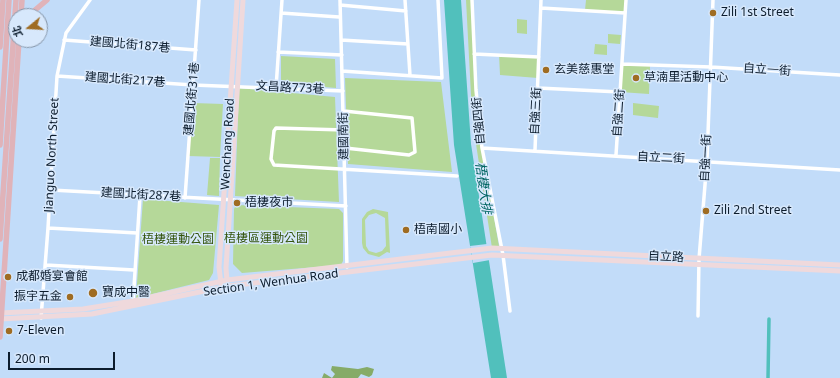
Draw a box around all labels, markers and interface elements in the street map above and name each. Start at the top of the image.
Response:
place label: Zili 1st Street [721,6,794,20]
north arrow [8,8,48,48]
marker: Zili 1st Street [708,8,718,18]
text: 北 [8,24,26,39]
street label: 建國北街187巷 [89,34,171,56]
street label: 自立一街 [743,61,791,79]
street label: 建國北街31巷 [182,62,202,136]
place label: 玄美慈惠堂 [554,63,614,77]
marker: 玄美慈惠堂 [541,65,551,75]
street label: 建國北街217巷 [84,70,166,90]
place label: 草湳里活動中心 [644,71,728,85]
marker: 草湳里活動中心 [631,73,641,83]
street label: 文昌路773巷 [255,79,325,97]
street label: 自強三街 [528,87,544,135]
street label: 自強二街 [610,89,628,137]
street label: 自強四街 [470,96,488,146]
street label: Jianguo North Street [42,97,62,213]
street label: Wenchang Road [218,98,238,190]
street label: 建國南街 [336,112,352,160]
street label: 自強一街 [698,134,714,182]
street label: 自立二街 [637,150,685,166]
water label: 梧棲大排 [472,161,494,215]
street label: 建國北街287巷 [100,186,182,204]
place label: 梧棲夜市 [245,196,293,210]
marker: 梧棲夜市 [232,198,242,208]
place label: Zili 2nd Street [714,204,792,218]
marker: Zili 2nd Street [701,206,711,216]
place label: 梧南國小 [414,223,462,237]
marker: 梧南國小 [401,225,411,235]
park label: 梧棲區運動公園 [224,232,308,246]
park label: 梧棲運動公園 [142,233,214,247]
street label: 自立路 [648,249,684,265]
street label: Section 1, Wenhua Road [203,266,339,300]
place label: 成都婚宴會館 [16,270,88,284]
marker: 成都婚宴會館 [3,272,13,282]
place label: 寶成中醫 [102,286,150,300]
marker: 寶成中醫 [87,287,99,299]
place label: 振宇五金 [14,290,62,304]
marker: 振宇五金 [65,292,75,302]
place label: 7-Eleven [17,324,64,338]
marker: 7-Eleven [4,326,14,336]
scale bar [10,344,117,370]
text: 200 m [15,350,50,367]

